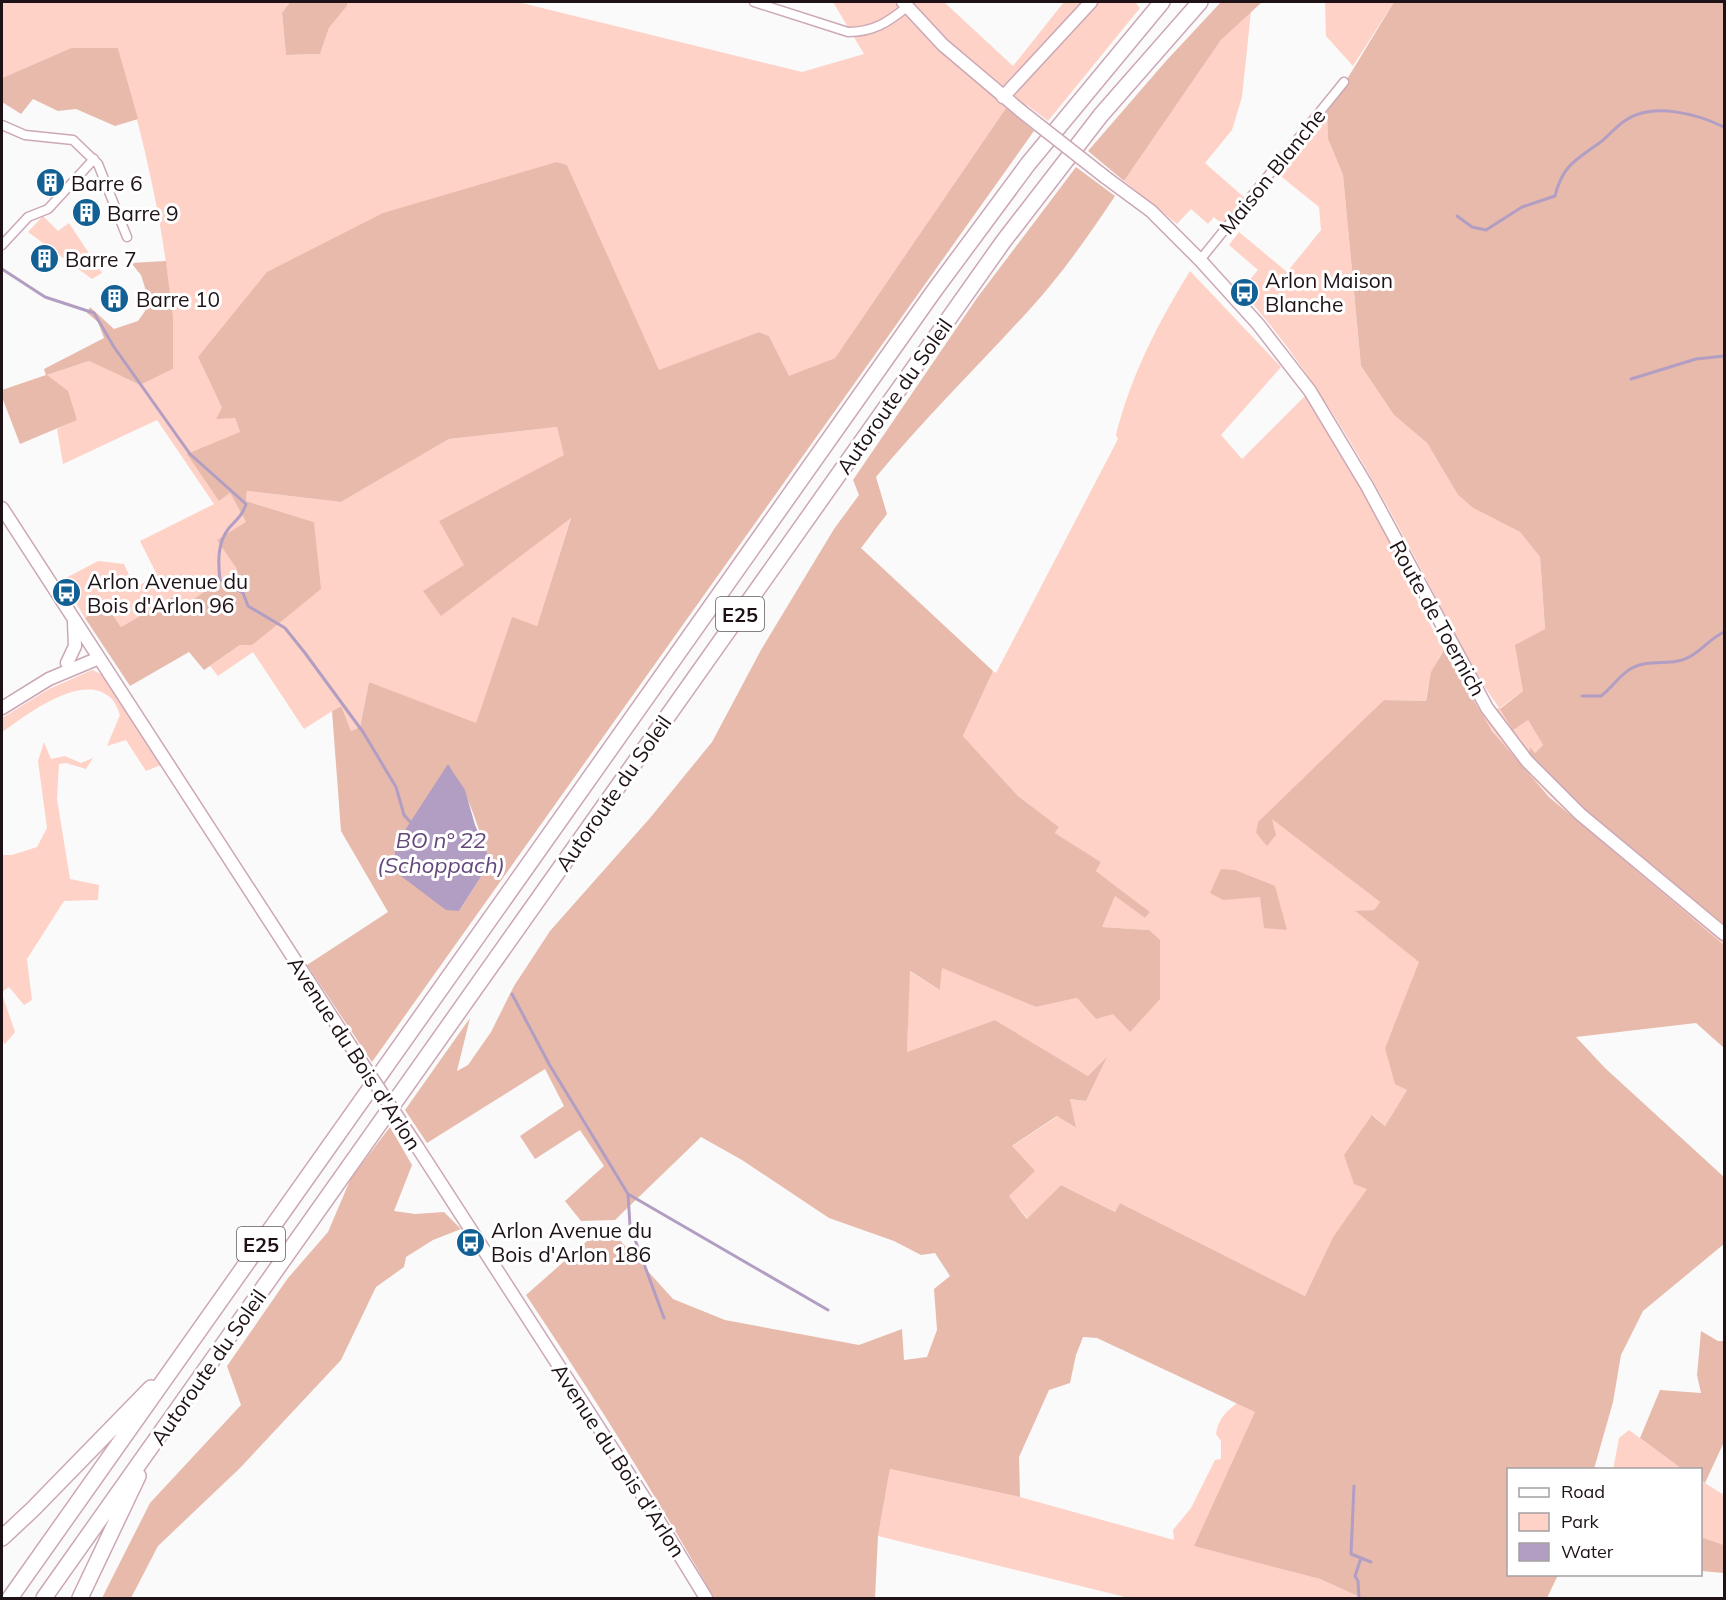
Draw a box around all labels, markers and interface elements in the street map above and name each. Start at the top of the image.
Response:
street label: Maison Blanche [1213,103,1331,239]
building icon: Barre 6 [34,167,66,199]
place label: Barre 6 [71,170,143,196]
building icon: Barre 9 [70,197,102,229]
place label: Barre 9 [107,200,179,226]
building icon: Barre 7 [28,243,60,275]
place label: Barre 7 [65,246,137,272]
place label: Arlon Maison Blanche [1265,267,1393,317]
bus stop icon: Arlon Maison Blanche [1228,276,1260,308]
building icon: Barre 10 [99,283,131,315]
place label: Barre 10 [136,286,220,312]
street label: Autoroute du Soleil [831,313,957,479]
street label: Route de Toernich [1384,536,1492,700]
place label: Arlon Avenue du Bois d'Arlon 96 [87,568,248,618]
bus stop icon: Arlon Avenue du Bois d'Arlon 96 [50,577,82,609]
road number: E25 [716,597,764,631]
street label: Autoroute du Soleil [550,710,676,876]
water label: BO n° 22 (Schoppach) [377,826,505,879]
street label: Avenue du Bois d'Arlon [283,951,427,1155]
place label: Arlon Avenue du Bois d'Arlon 186 [491,1217,652,1267]
bus stop icon: Arlon Avenue du Bois d'Arlon 186 [454,1226,486,1258]
road number: E25 [237,1227,285,1261]
street label: Autoroute du Soleil [145,1284,271,1450]
street label: Avenue du Bois d'Arlon [547,1358,691,1562]
legend [1507,1468,1702,1576]
text: Road [1561,1480,1605,1503]
text: Park [1561,1510,1600,1533]
text: Water [1561,1540,1614,1563]

